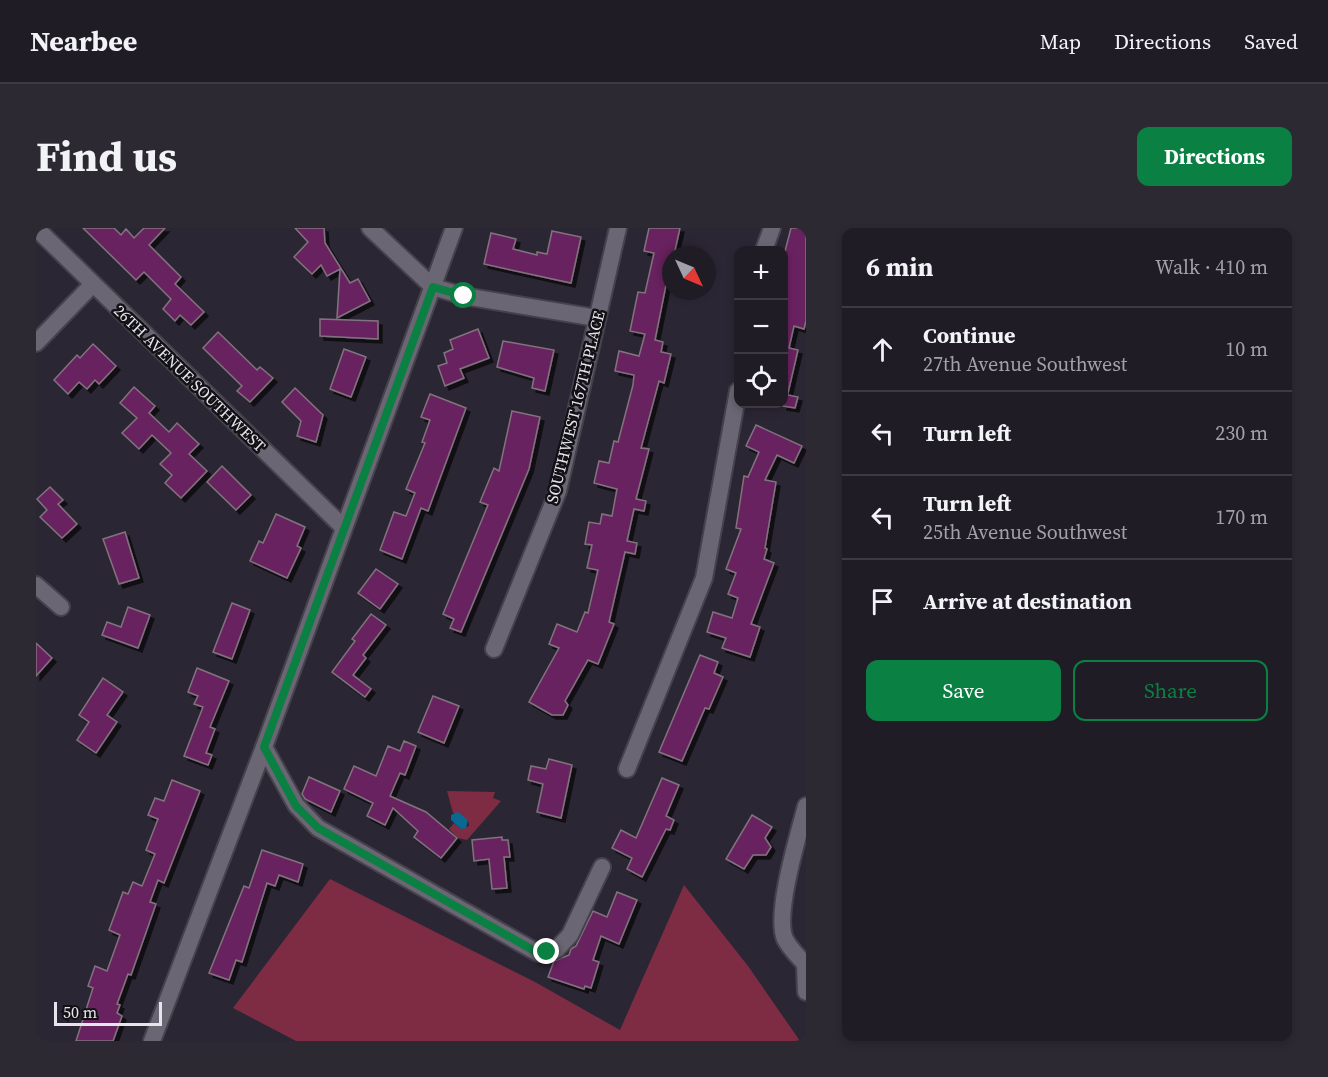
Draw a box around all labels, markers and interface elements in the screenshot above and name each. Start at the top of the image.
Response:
text: Nearbee [30,22,137,60]
text: Map [1040,27,1081,56]
text: Directions [1114,27,1211,56]
text: Saved [1244,27,1298,56]
text: Find us [36,127,177,185]
button: Directions [1137,127,1292,186]
north arrow [662,246,716,300]
map controls [734,246,788,408]
button: + [734,246,788,300]
text: 6 min [866,249,933,285]
text: Walk · 410 m [1155,253,1268,281]
route start [450,282,476,308]
street label: 26TH AVENUE SOUTHWEST [109,300,271,457]
button: − [734,300,788,354]
street label: SOUTHWEST 167TH PLACE [540,308,610,506]
text: Continue [923,320,1016,350]
icon: ahead [866,333,899,366]
text: 10 m [1225,335,1268,363]
text: 27th Avenue Southwest [923,350,1127,378]
button: locate [734,354,788,408]
icon: left [866,417,899,450]
text: Turn left [923,418,1011,448]
text: 230 m [1215,419,1268,447]
text: Turn left [923,488,1011,518]
icon: left [866,501,899,534]
text: 170 m [1215,503,1268,531]
text: 25th Avenue Southwest [923,518,1127,546]
icon: arrive [866,585,899,618]
text: Arrive at destination [923,586,1132,616]
button: Save [866,660,1061,721]
button: Share [1073,660,1268,721]
route end [533,938,559,964]
scale bar [54,999,162,1026]
text: 50 m [63,1001,97,1023]

